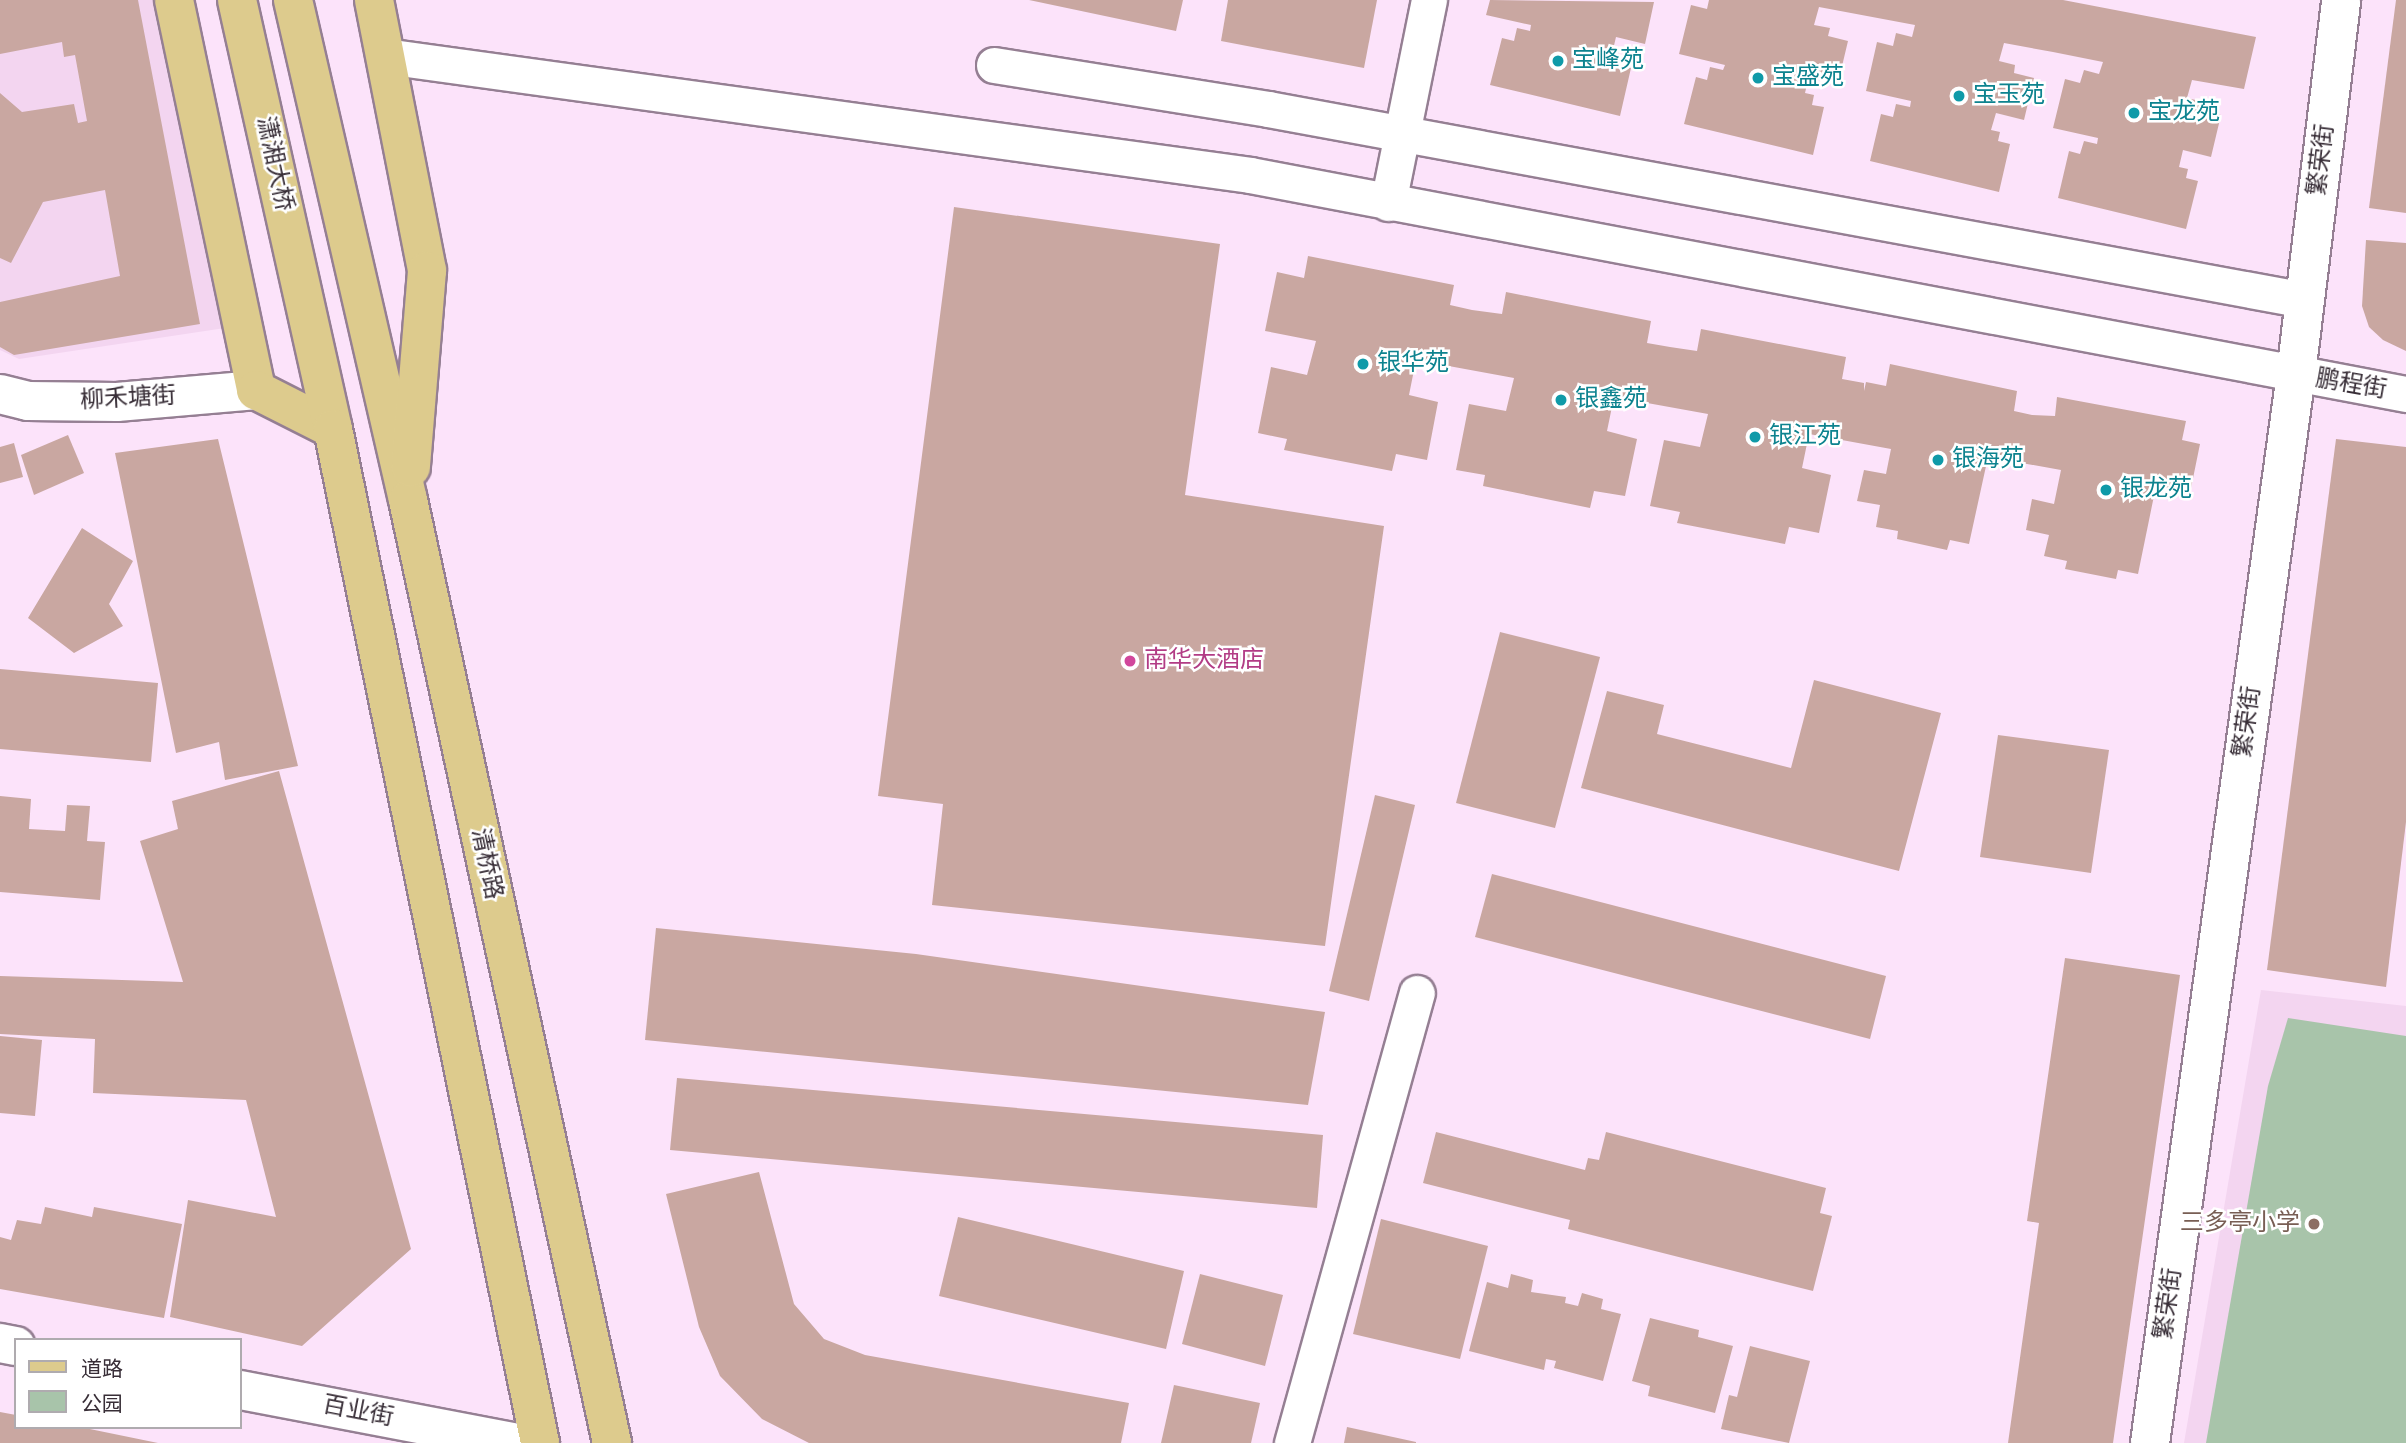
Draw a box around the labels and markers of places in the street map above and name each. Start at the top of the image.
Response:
place label: 宝峰苑 [1572,47,1644,75]
marker: 宝峰苑 [1550,53,1566,69]
place label: 宝盛苑 [1772,64,1844,92]
marker: 宝盛苑 [1750,70,1766,86]
place label: 宝玉苑 [1973,82,2045,110]
marker: 宝玉苑 [1951,88,1967,104]
place label: 宝龙苑 [2148,99,2220,127]
marker: 宝龙苑 [2126,105,2142,121]
place label: 银华苑 [1377,350,1449,378]
marker: 银华苑 [1355,356,1371,372]
place label: 银鑫苑 [1575,386,1647,414]
marker: 银鑫苑 [1553,392,1569,408]
place label: 银江苑 [1769,423,1841,451]
marker: 银江苑 [1747,429,1763,445]
place label: 银海苑 [1952,446,2024,474]
marker: 银海苑 [1930,452,1946,468]
place label: 银龙苑 [2120,476,2192,504]
marker: 银龙苑 [2098,482,2114,498]
place label: 南华大酒店 [1144,647,1264,675]
marker: 南华大酒店 [1122,653,1138,669]
place label: 三多亭小学 [2180,1210,2300,1238]
marker: 三多亭小学 [2306,1216,2322,1232]

